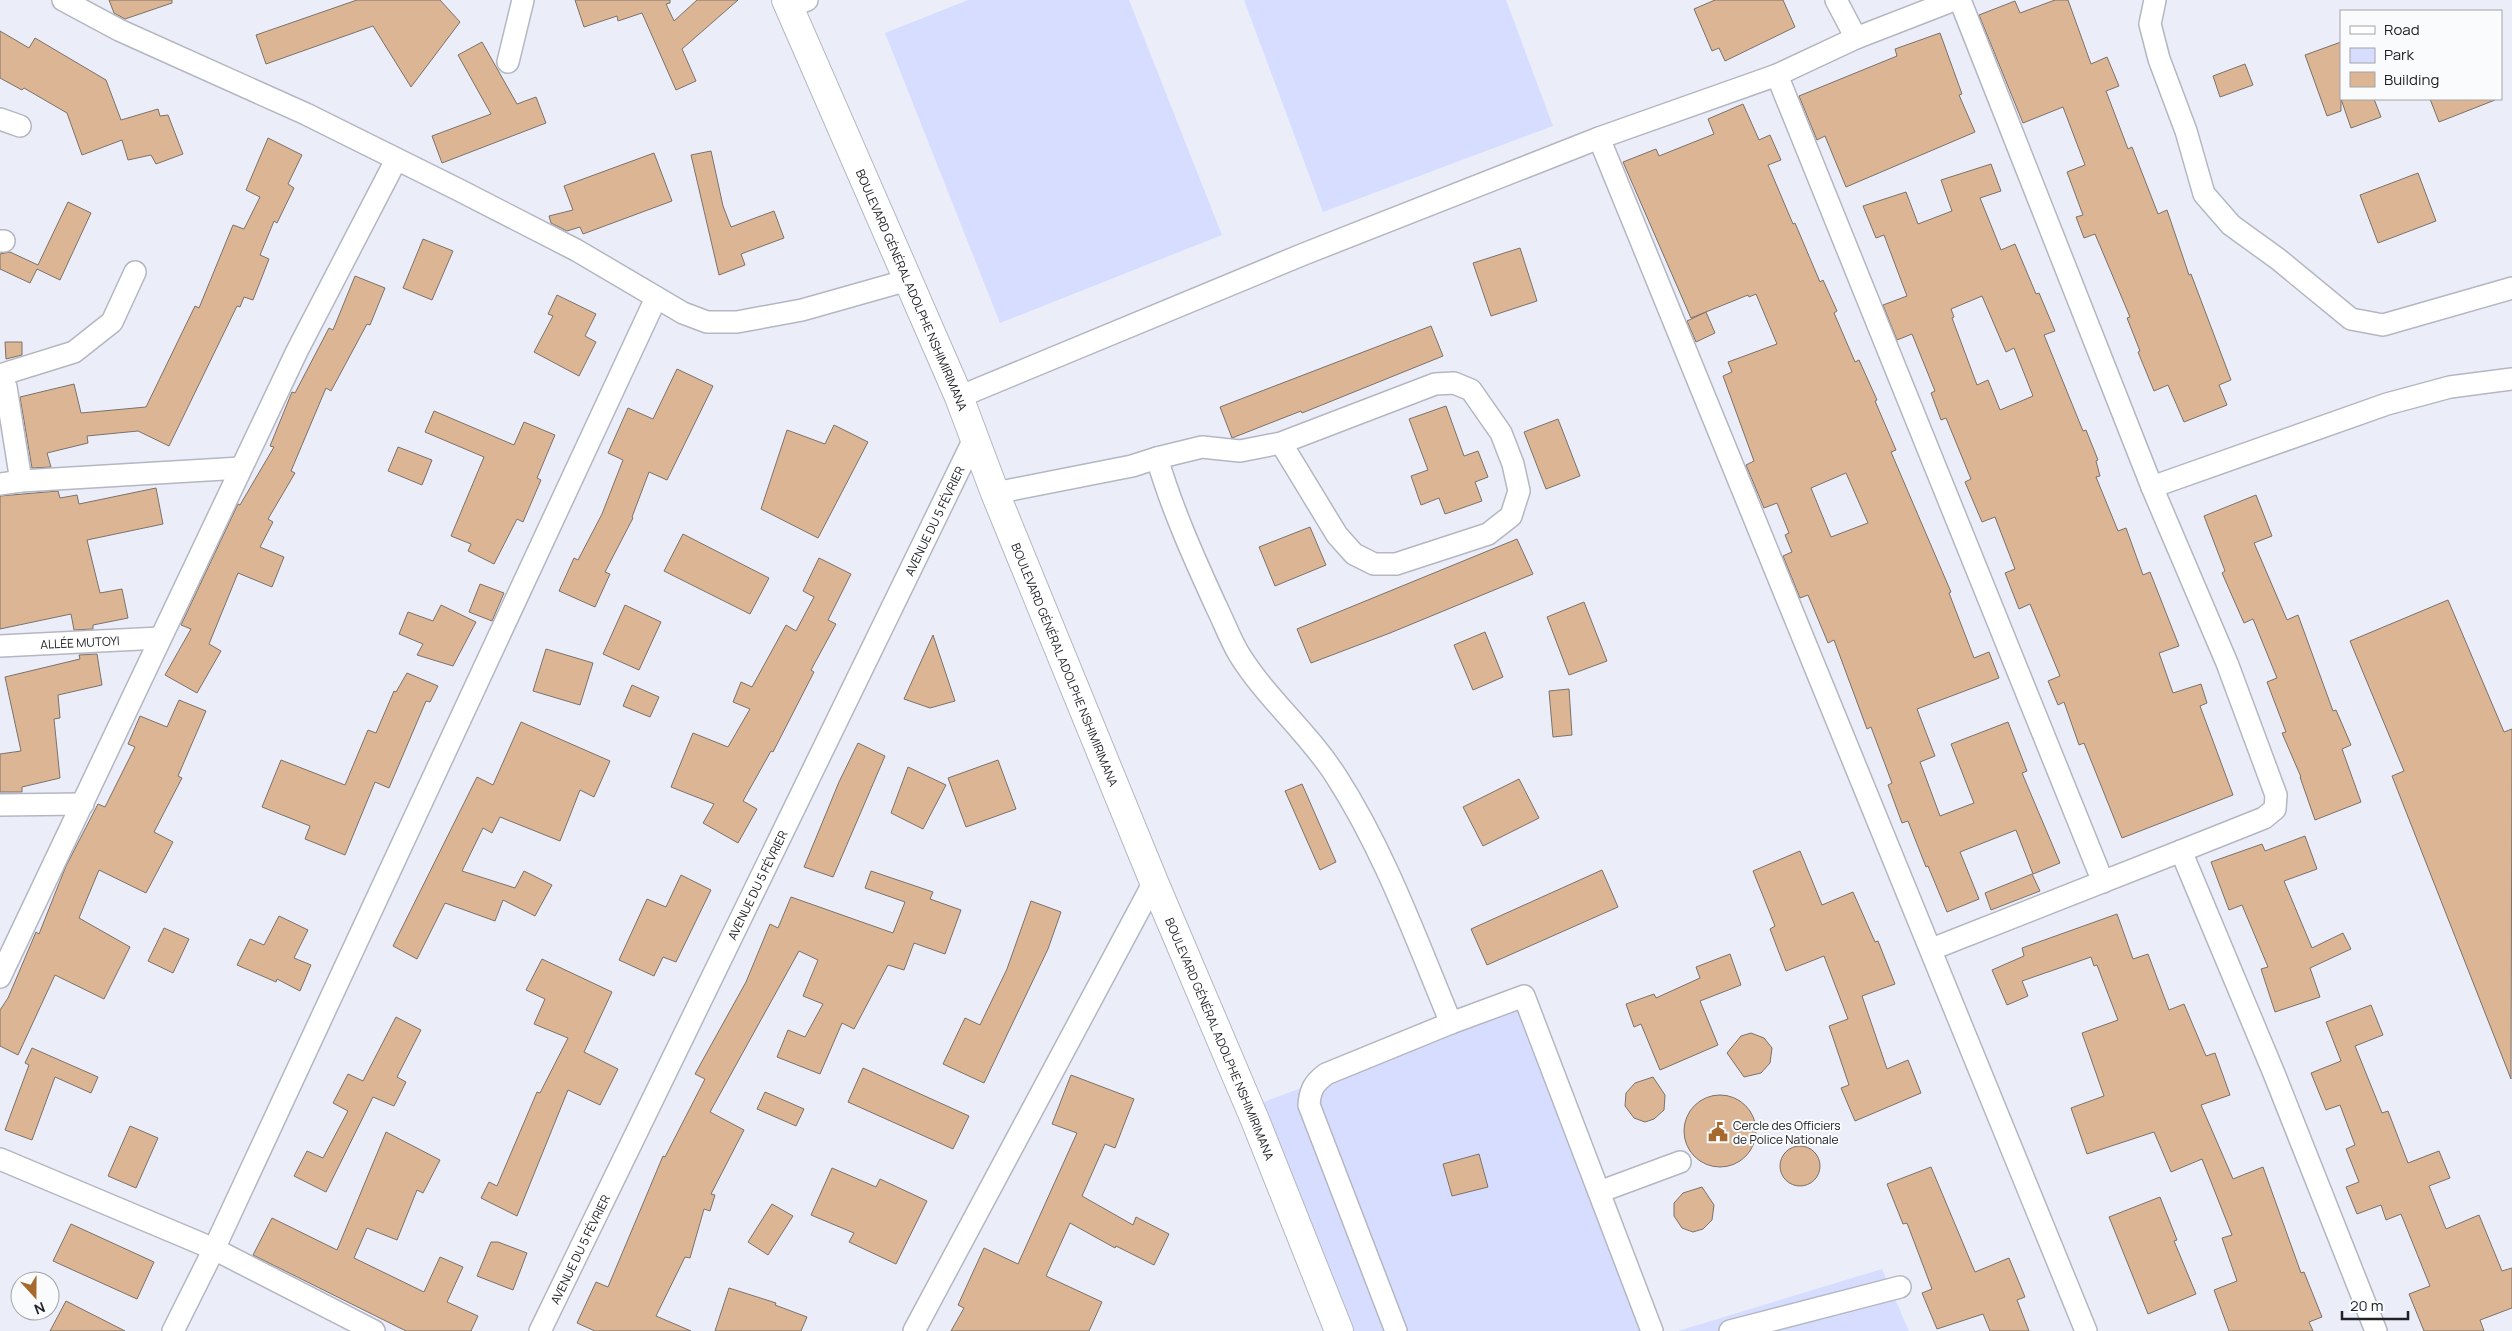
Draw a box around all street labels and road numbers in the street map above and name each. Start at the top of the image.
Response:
street label: BOULEVARD GÉNÉRAL ADOLPHE NSHIMIRIMANA [852,166,972,413]
street label: AVENUE DU 5 FÉVRIER [900,463,968,578]
street label: BOULEVARD GÉNÉRAL ADOLPHE NSHIMIRIMANA [1008,540,1123,789]
street label: ALLÉE MUTOYI [40,632,120,652]
street label: AVENUE DU 5 FÉVRIER [723,827,791,943]
street label: BOULEVARD GÉNÉRAL ADOLPHE NSHIMIRIMANA [1162,915,1279,1163]
street label: AVENUE DU 5 FÉVRIER [546,1191,614,1307]

